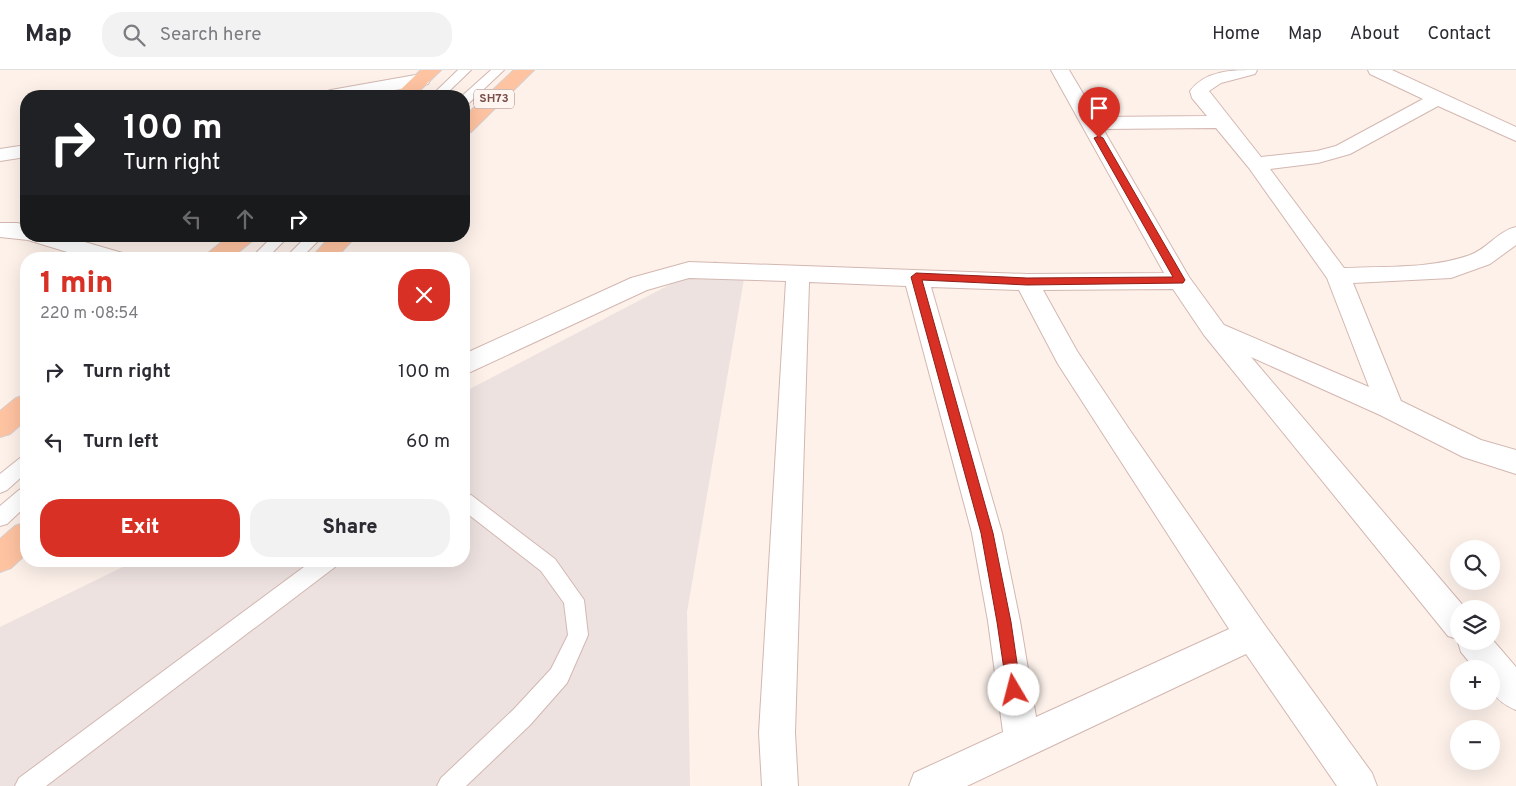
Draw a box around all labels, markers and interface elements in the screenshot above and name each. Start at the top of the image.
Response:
search box [102,12,452,57]
text: Map [25,20,72,50]
icon: search [120,21,148,49]
text: Search here [160,23,261,47]
text: Home [1212,23,1260,46]
text: Map [1288,23,1322,46]
text: About [1350,23,1399,46]
text: Contact [1427,23,1491,46]
pin [1078,87,1120,138]
road number: SH73 [474,90,514,108]
icon: arrive [1085,94,1113,122]
text: 100 m [123,107,223,151]
icon: right [40,110,105,175]
text: Turn right [123,150,220,177]
icon: left [178,205,206,233]
icon: ahead [231,205,259,233]
icon: right [284,205,312,233]
text: 1 min [40,266,113,303]
button: close [398,269,450,321]
text: 220 m · 08:54 [40,304,139,324]
icon: right [40,358,68,386]
text: Turn right [83,360,171,384]
text: 100 m [398,360,450,384]
icon: left [40,428,68,456]
text: Turn left [83,430,159,454]
text: 60 m [406,430,450,454]
button: Exit [40,499,240,557]
button: Share [250,499,450,557]
map controls [1450,540,1500,770]
button: search [1450,540,1500,590]
button: layers [1450,600,1500,650]
button: + [1450,660,1500,710]
position arrow [987,663,1039,715]
button: − [1450,720,1500,770]

